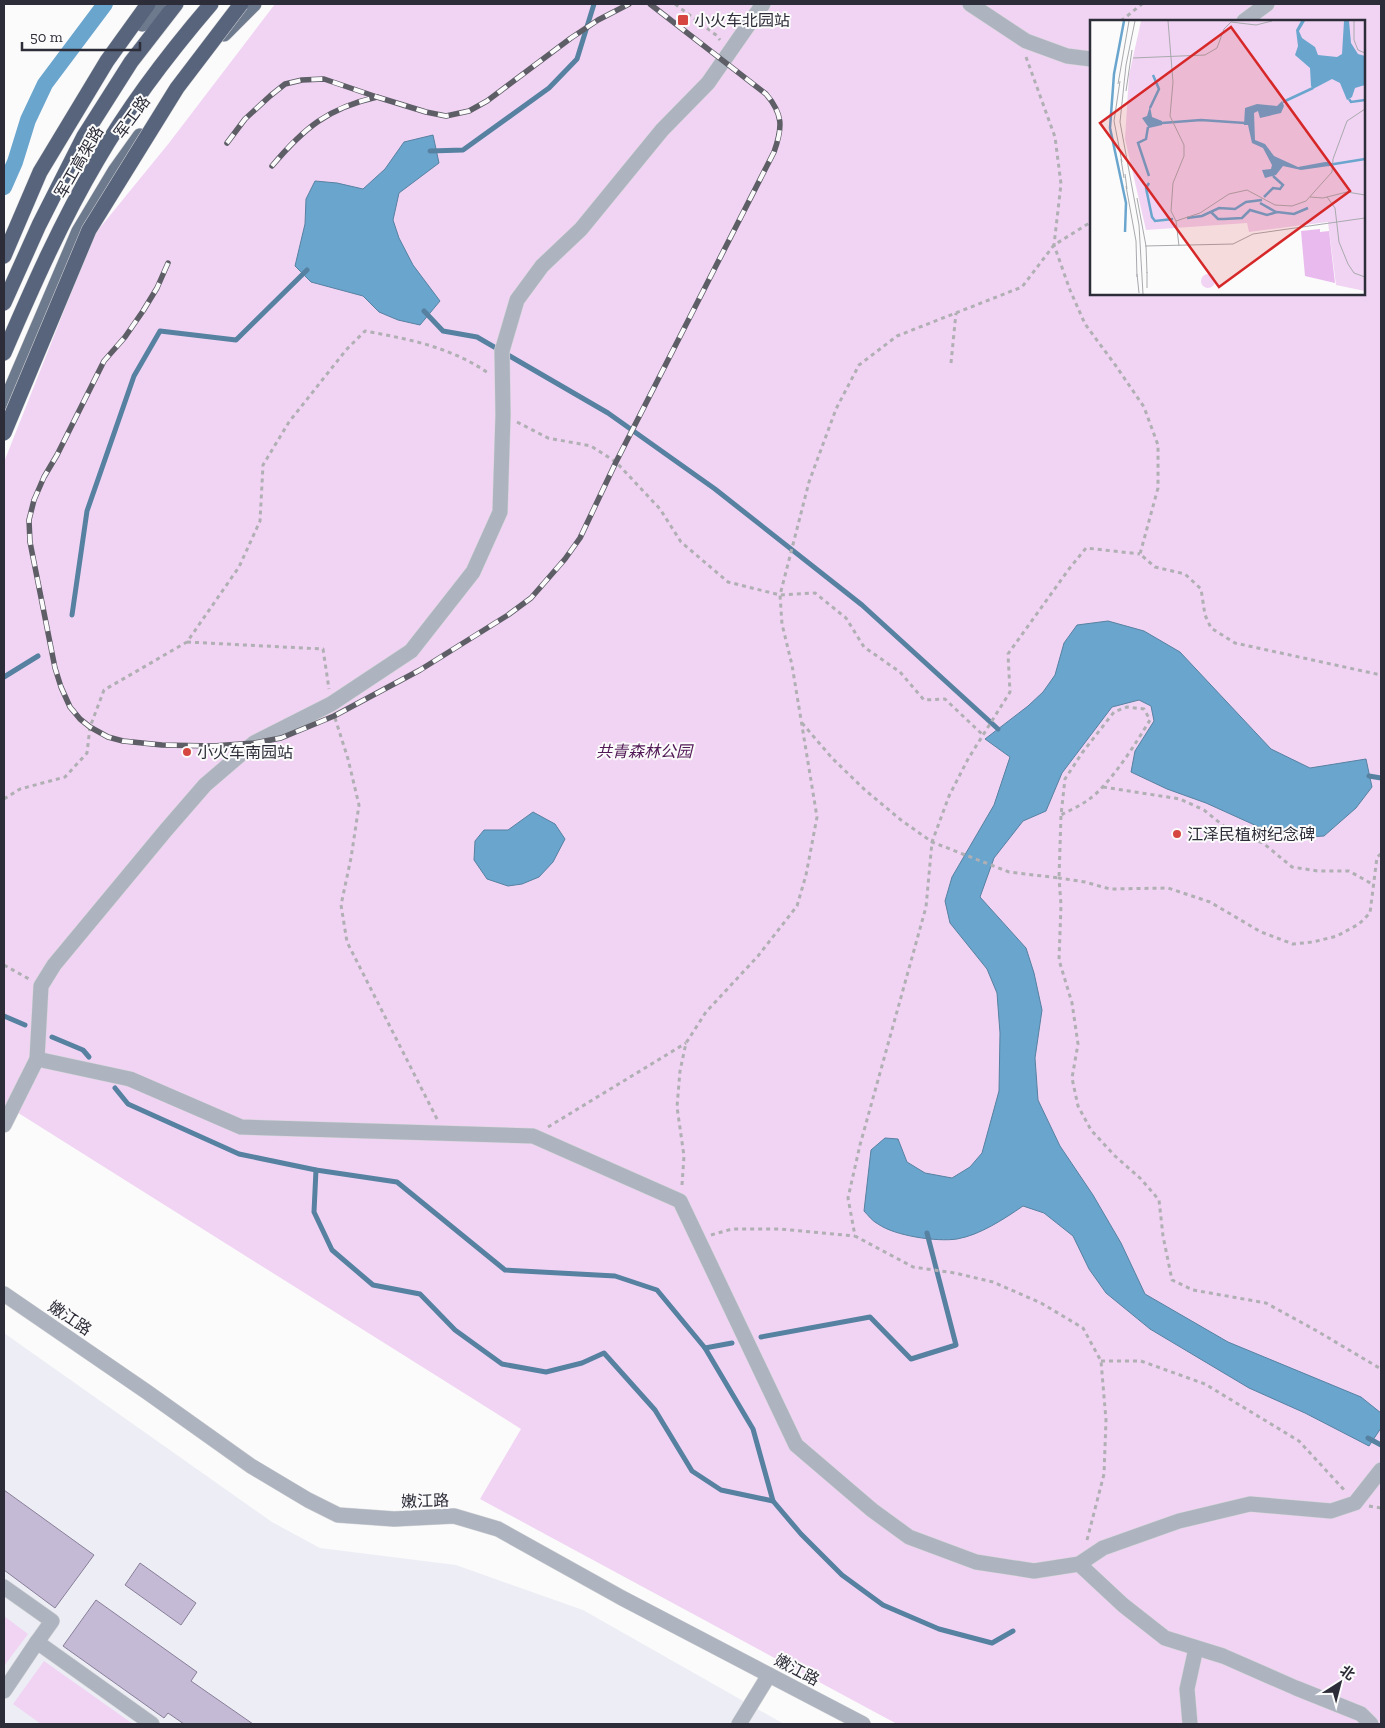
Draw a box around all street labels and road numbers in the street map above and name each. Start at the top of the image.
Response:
street label: 军工路 [110,92,154,142]
street label: 军工高架路 [51,123,107,201]
street label: 嫩江路 [45,1297,95,1339]
street label: 嫩江路 [401,1491,449,1511]
street label: 嫩江路 [771,1650,823,1690]

